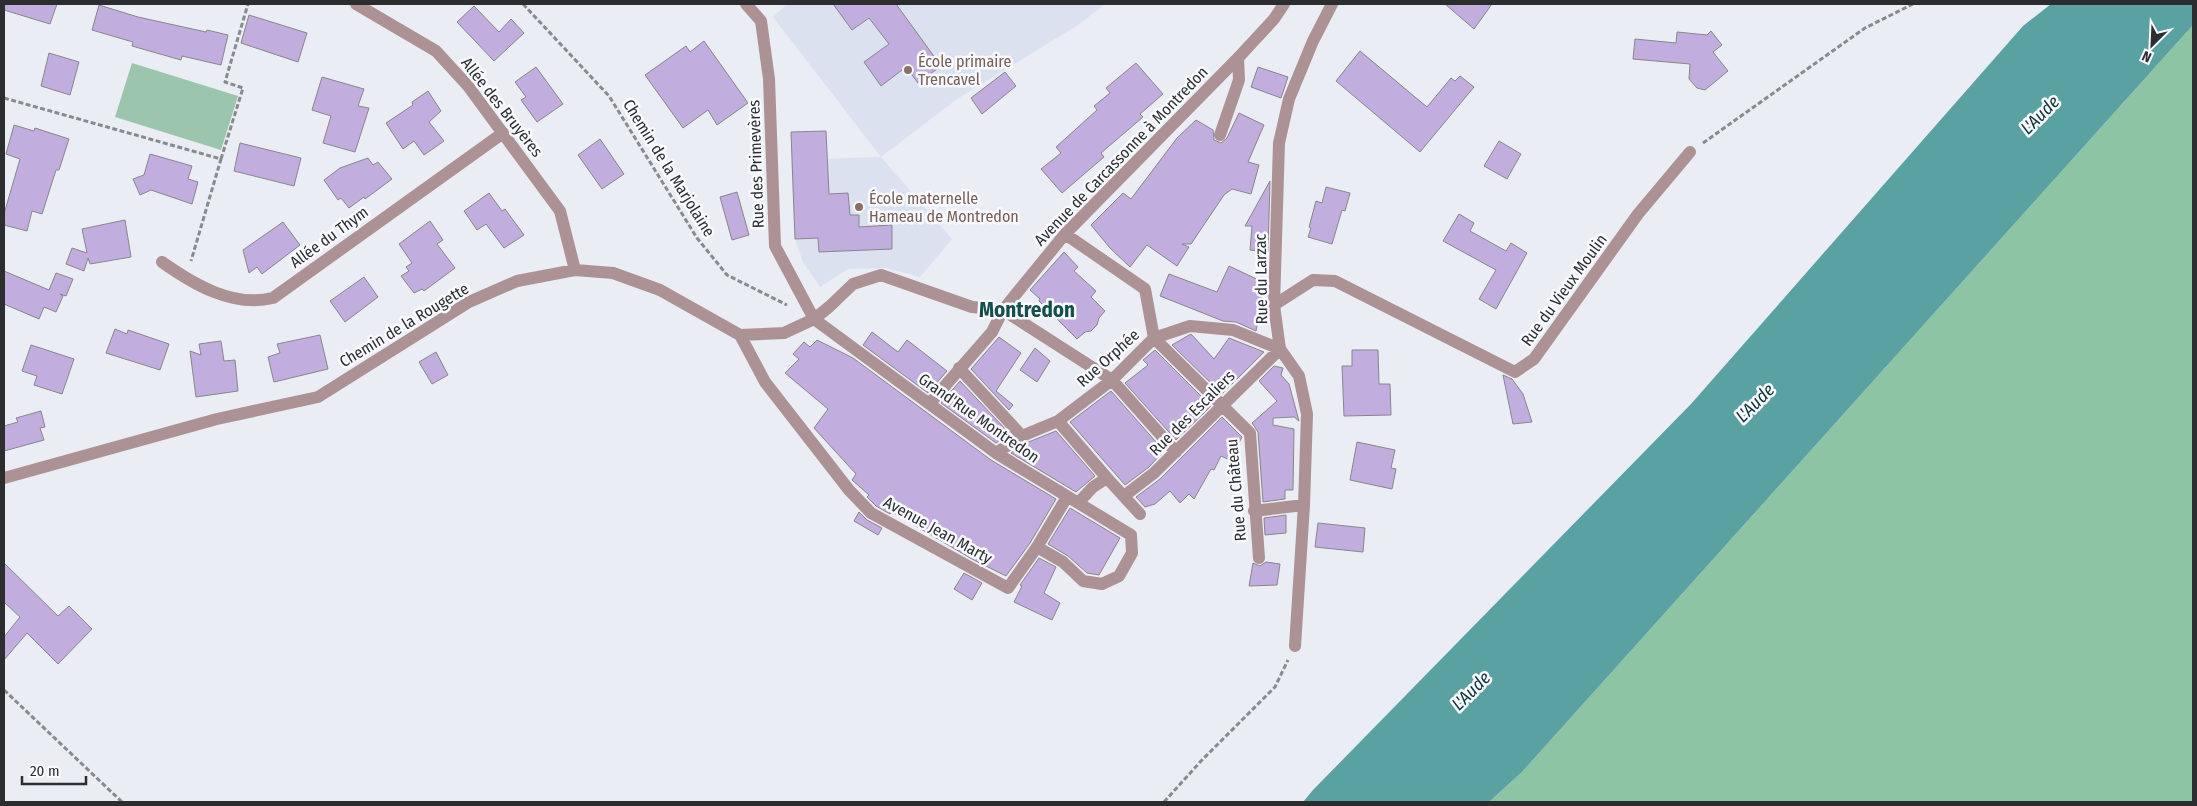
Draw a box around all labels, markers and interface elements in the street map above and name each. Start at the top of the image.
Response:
north arrow [2127,20,2177,70]
text: N [2140,47,2154,66]
place label: École primaire Trencavel [918,52,1011,89]
street label: Allée des Bruyères [457,53,547,161]
street label: Avenue de Carcassonne à Montredon [1030,63,1212,249]
marker: École primaire Trencavel [902,64,914,76]
water label: L'Aude [2016,91,2064,139]
street label: Chemin de la Marjolaine [619,96,719,240]
street label: Rue des Primevères [744,99,768,229]
place label: École maternelle Hameau de Montredon [869,189,1019,226]
marker: École maternelle Hameau de Montredon [853,201,865,213]
street label: Allée du Thym [286,202,372,272]
street label: Rue du Vieux Moulin [1517,230,1611,350]
street label: Rue du Larzac [1251,233,1271,324]
street label: Chemin de la Rougette [336,279,472,371]
district label: Montredon [979,297,1075,323]
street label: Rue Orphée [1073,325,1143,391]
street label: Rue des Escaliers [1145,366,1239,460]
street label: Grand'Rue Montredon [915,369,1043,467]
water label: L'Aude [1731,379,1779,427]
street label: Rue du Château [1222,438,1250,542]
street label: Avenue Jean Marty [880,492,996,568]
water label: L'Aude [1447,667,1495,715]
scale bar [22,754,86,786]
text: 20 m [30,762,60,780]

